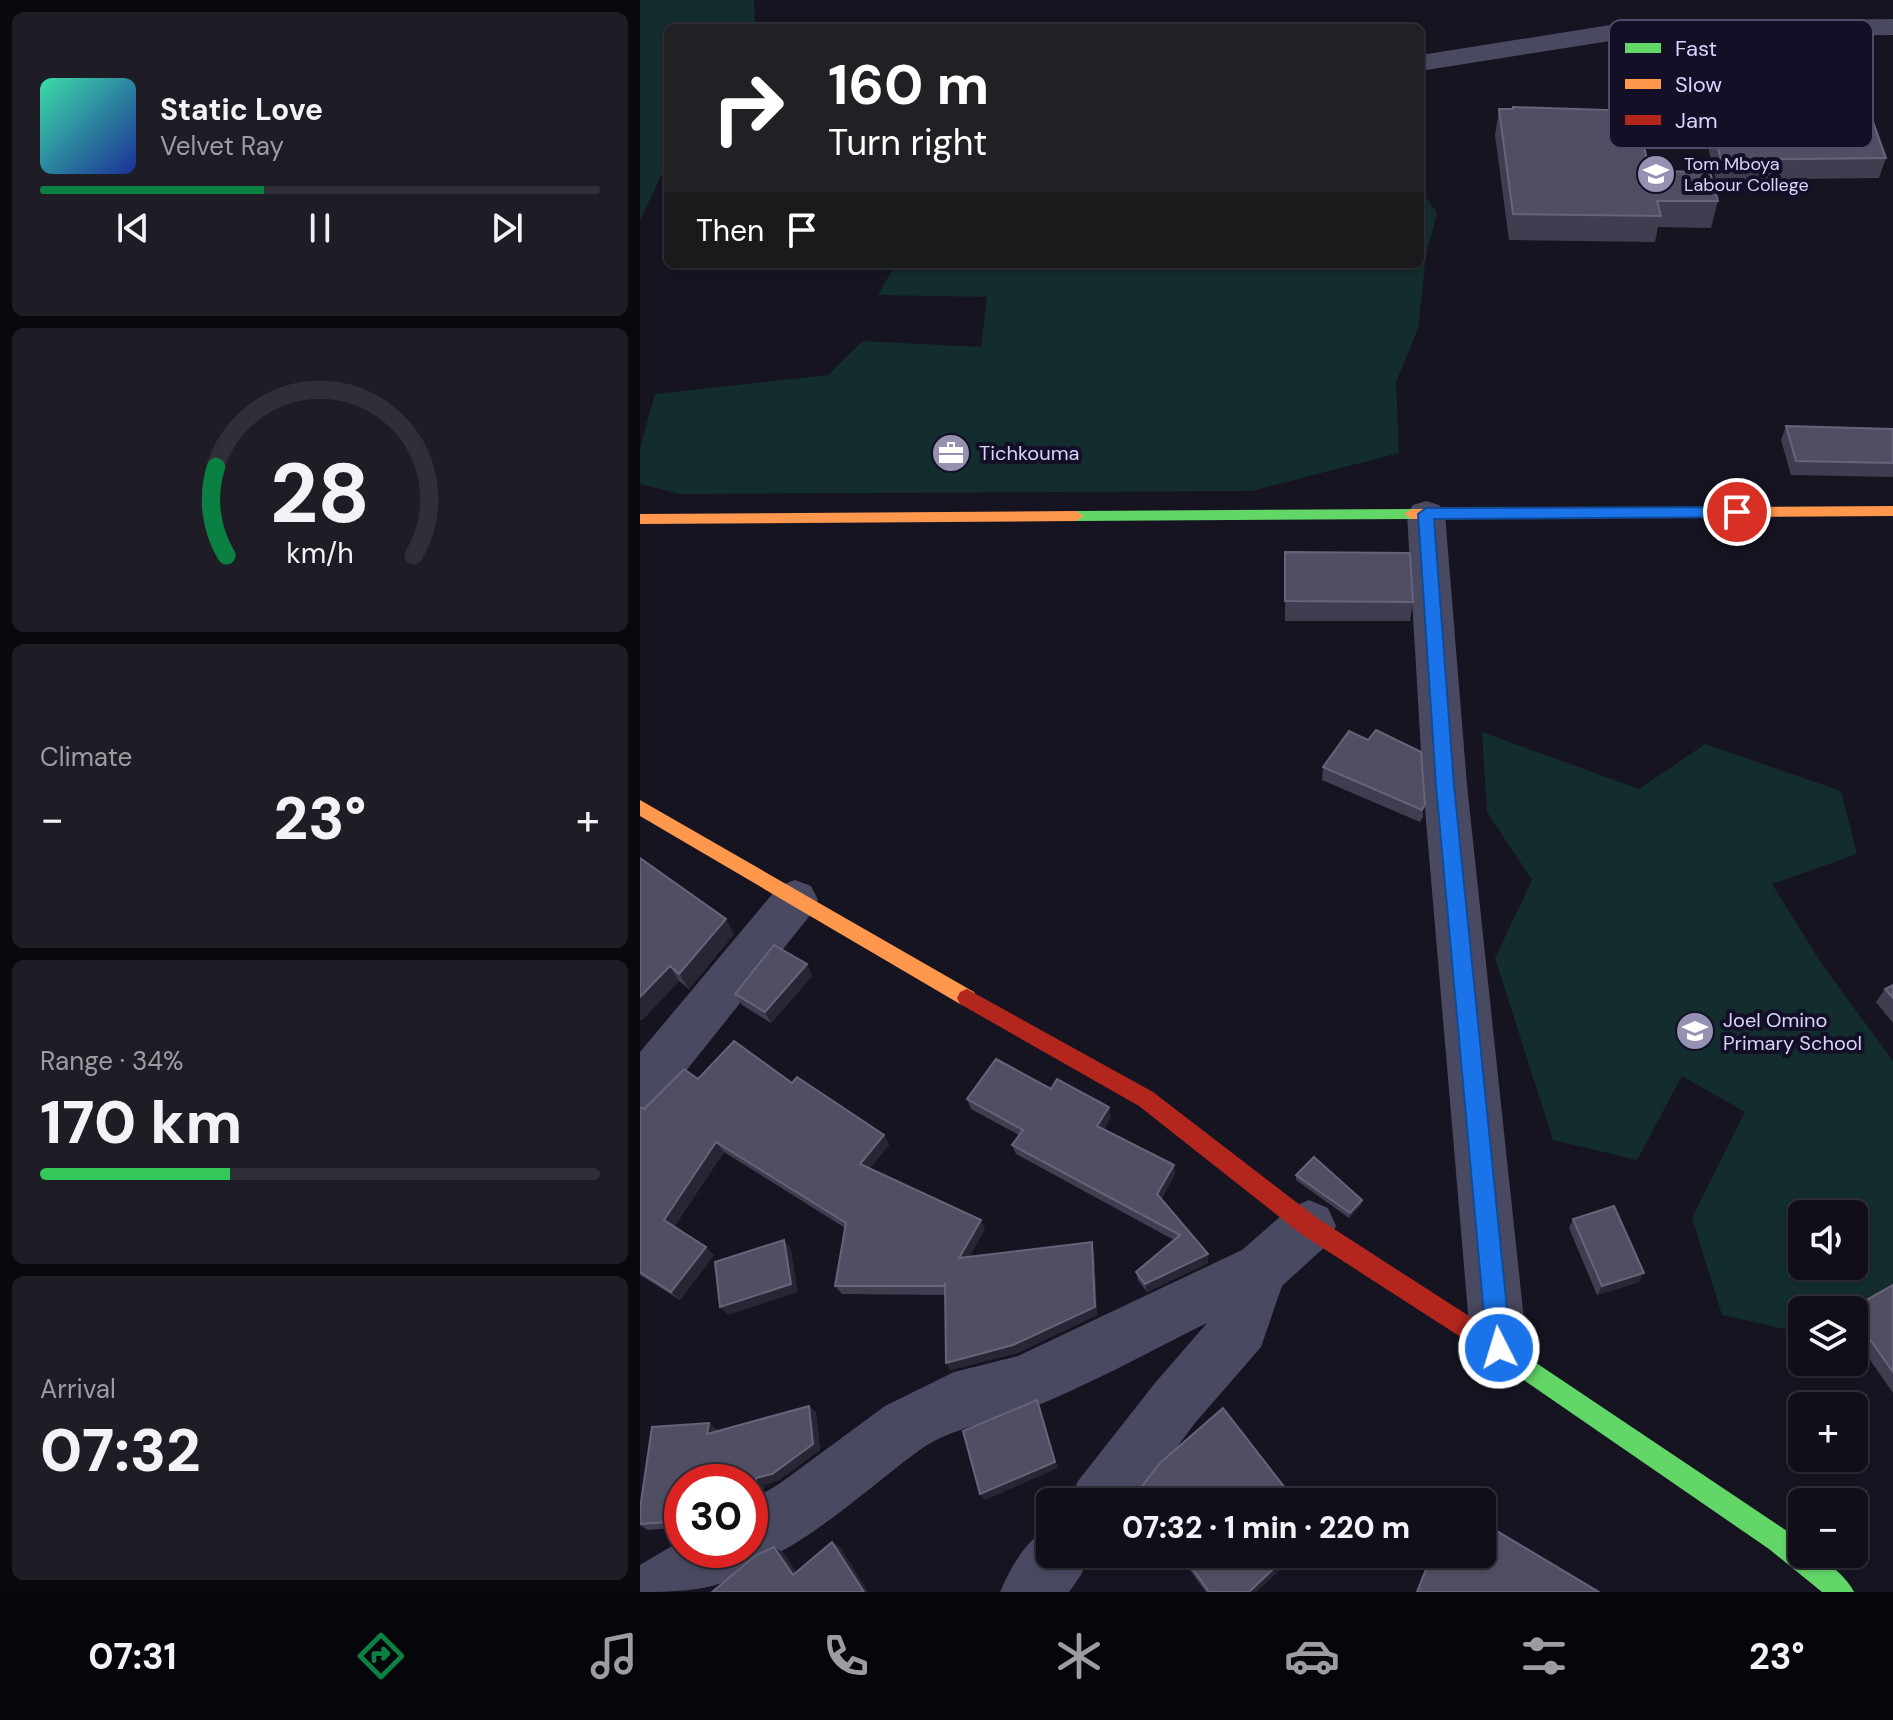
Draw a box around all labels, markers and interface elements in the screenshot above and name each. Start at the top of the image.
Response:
legend [1609,20,1873,148]
text: Fast [1675,34,1717,63]
text: 160 m [828,48,989,121]
icon: right [696,56,800,160]
text: Slow [1675,70,1722,99]
text: Static Love [160,90,323,129]
text: Jam [1675,106,1718,135]
text: Turn right [828,119,987,166]
text: Velvet Ray [160,129,284,163]
place label: Tom Mboya Labour College [1684,152,1809,197]
school or university icon: Tom Mboya Labour College [1635,153,1677,195]
icon: previous [111,206,155,250]
icon: pause [298,206,342,250]
icon: next [485,206,529,250]
icon: arrive [780,208,824,252]
text: Then [696,211,764,250]
office icon: Tichkouma [930,432,972,474]
text: 28 [270,439,370,548]
place label: Tichkouma [979,440,1079,466]
pin [1703,478,1771,546]
icon: arrive [1715,490,1759,534]
text: km/h [286,535,354,572]
text: Climate [40,740,132,774]
text: 23° [274,779,366,858]
text: − [40,790,64,848]
text: + [576,790,600,848]
place label: Joel Omino Primary School [1723,1007,1862,1056]
school or university icon: Joel Omino Primary School [1674,1010,1716,1052]
text: Range · 34% [40,1044,183,1078]
text: 170 km [40,1083,242,1162]
map controls [1788,1200,1868,1568]
button: sound [1788,1200,1868,1280]
button: layers [1788,1296,1868,1376]
position arrow [1457,1306,1541,1390]
text: Arrival [40,1372,116,1406]
button: + [1788,1392,1868,1472]
text: 07:32 [40,1411,201,1490]
speed limit sign: 30 [664,1464,768,1568]
button: − [1788,1488,1868,1568]
text: 07:32 · 1 min · 220 m [1122,1508,1410,1547]
icon: directions [353,1628,409,1684]
icon: music [586,1628,642,1684]
icon: phone [818,1628,874,1684]
icon: climate [1051,1628,1107,1684]
icon: car [1284,1628,1340,1684]
icon: filters [1516,1628,1572,1684]
text: 07:31 [88,1633,177,1680]
text: 23° [1749,1633,1805,1680]

